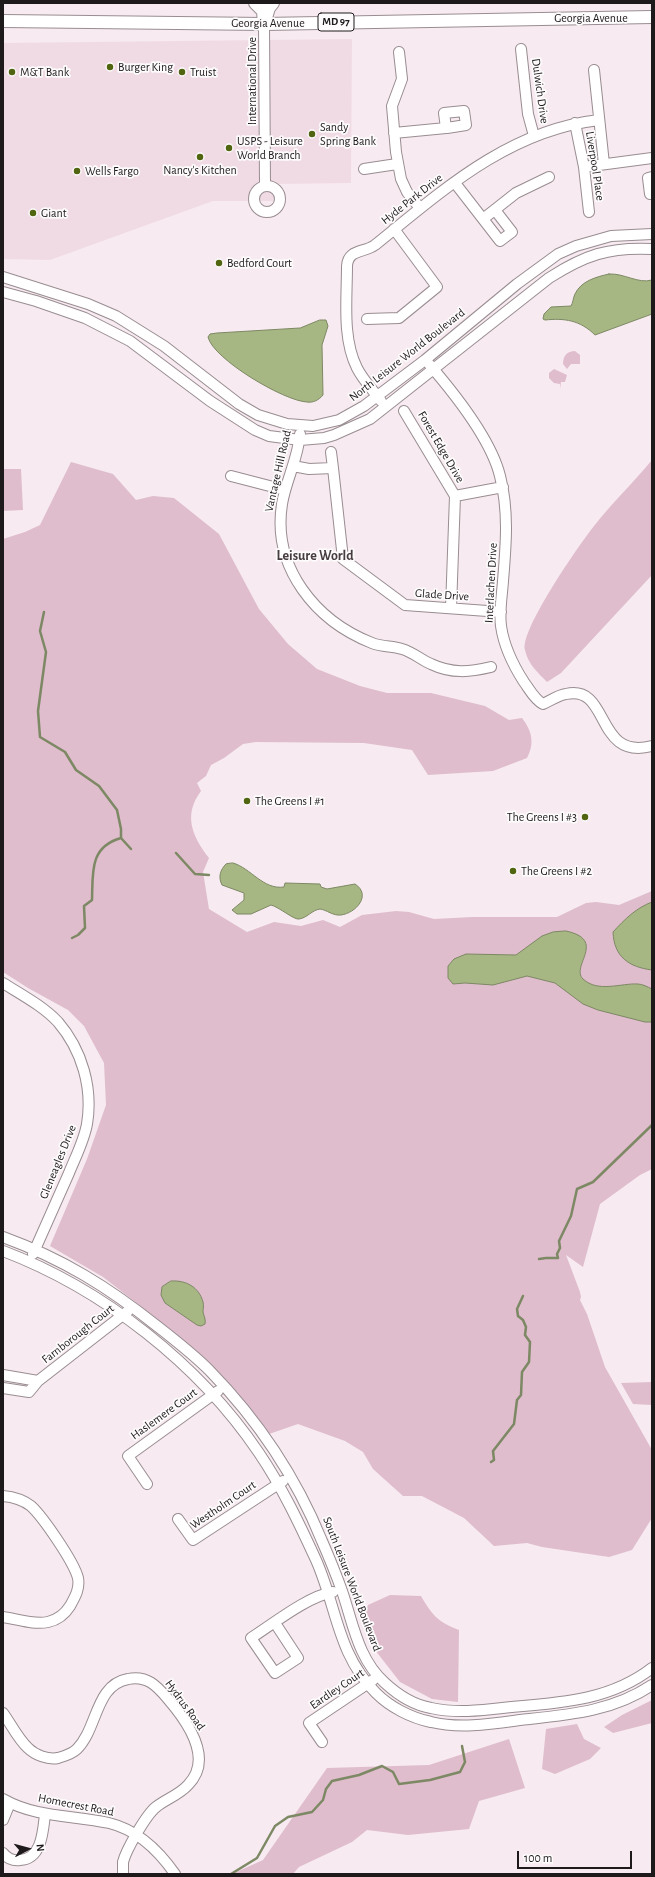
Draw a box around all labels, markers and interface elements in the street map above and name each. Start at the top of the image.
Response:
street label: Georgia Avenue [554,11,628,25]
road number: MD 97 [318,13,354,31]
street label: Georgia Avenue [231,16,305,30]
street label: International Drive [245,37,259,125]
street label: Dulwich Drive [528,58,552,124]
place label: Burger King [118,60,173,74]
marker: Burger King [105,62,115,72]
place label: M&T Bank [20,65,69,79]
place label: Truist [190,65,216,79]
marker: M&T Bank [7,67,17,77]
marker: Truist [177,67,187,77]
place label: Sandy Spring Bank [320,120,376,148]
marker: Sandy Spring Bank [307,129,317,139]
street label: Liverpool Place [582,130,608,202]
place label: USPS - Leisure World Branch [237,134,303,162]
marker: USPS - Leisure World Branch [224,143,234,153]
marker: Nancy's Kitchen [195,152,205,162]
place label: Nancy's Kitchen [163,163,237,177]
place label: Wells Fargo [85,164,139,178]
marker: Wells Fargo [72,166,82,176]
street label: Hyde Park Drive [378,170,446,228]
place label: Giant [41,206,67,220]
marker: Giant [28,208,38,218]
place label: Bedford Court [227,256,292,270]
marker: Bedford Court [214,258,224,268]
street label: North Leisure World Boulevard [346,305,468,405]
street label: Forest Edge Drive [415,409,467,485]
street label: Vantage Hill Road [262,429,294,513]
street label: Interlachen Drive [482,542,500,624]
district label: Leisure World [276,548,354,564]
street label: Glade Drive [414,586,470,604]
place label: The Greens I #1 [255,794,325,808]
marker: The Greens I #1 [242,796,252,806]
place label: The Greens I #3 [507,810,577,824]
marker: The Greens I #3 [580,812,590,822]
place label: The Greens I #2 [521,864,592,878]
marker: The Greens I #2 [508,866,518,876]
street label: Gleneagles Drive [37,1123,79,1201]
street label: Farnborough Court [39,1301,117,1367]
street label: Haslemere Court [128,1385,200,1443]
street label: Westholm Court [187,1478,259,1532]
street label: South Leisure World Boulevard [320,1515,384,1653]
street label: Eardley Court [307,1666,367,1712]
street label: Hydrus Road [162,1677,208,1733]
street label: Homecrest Road [37,1791,115,1819]
north arrow [8,1829,48,1869]
text: N [35,1843,46,1852]
scale bar [519,1843,634,1869]
text: 100 m [524,1852,552,1864]

